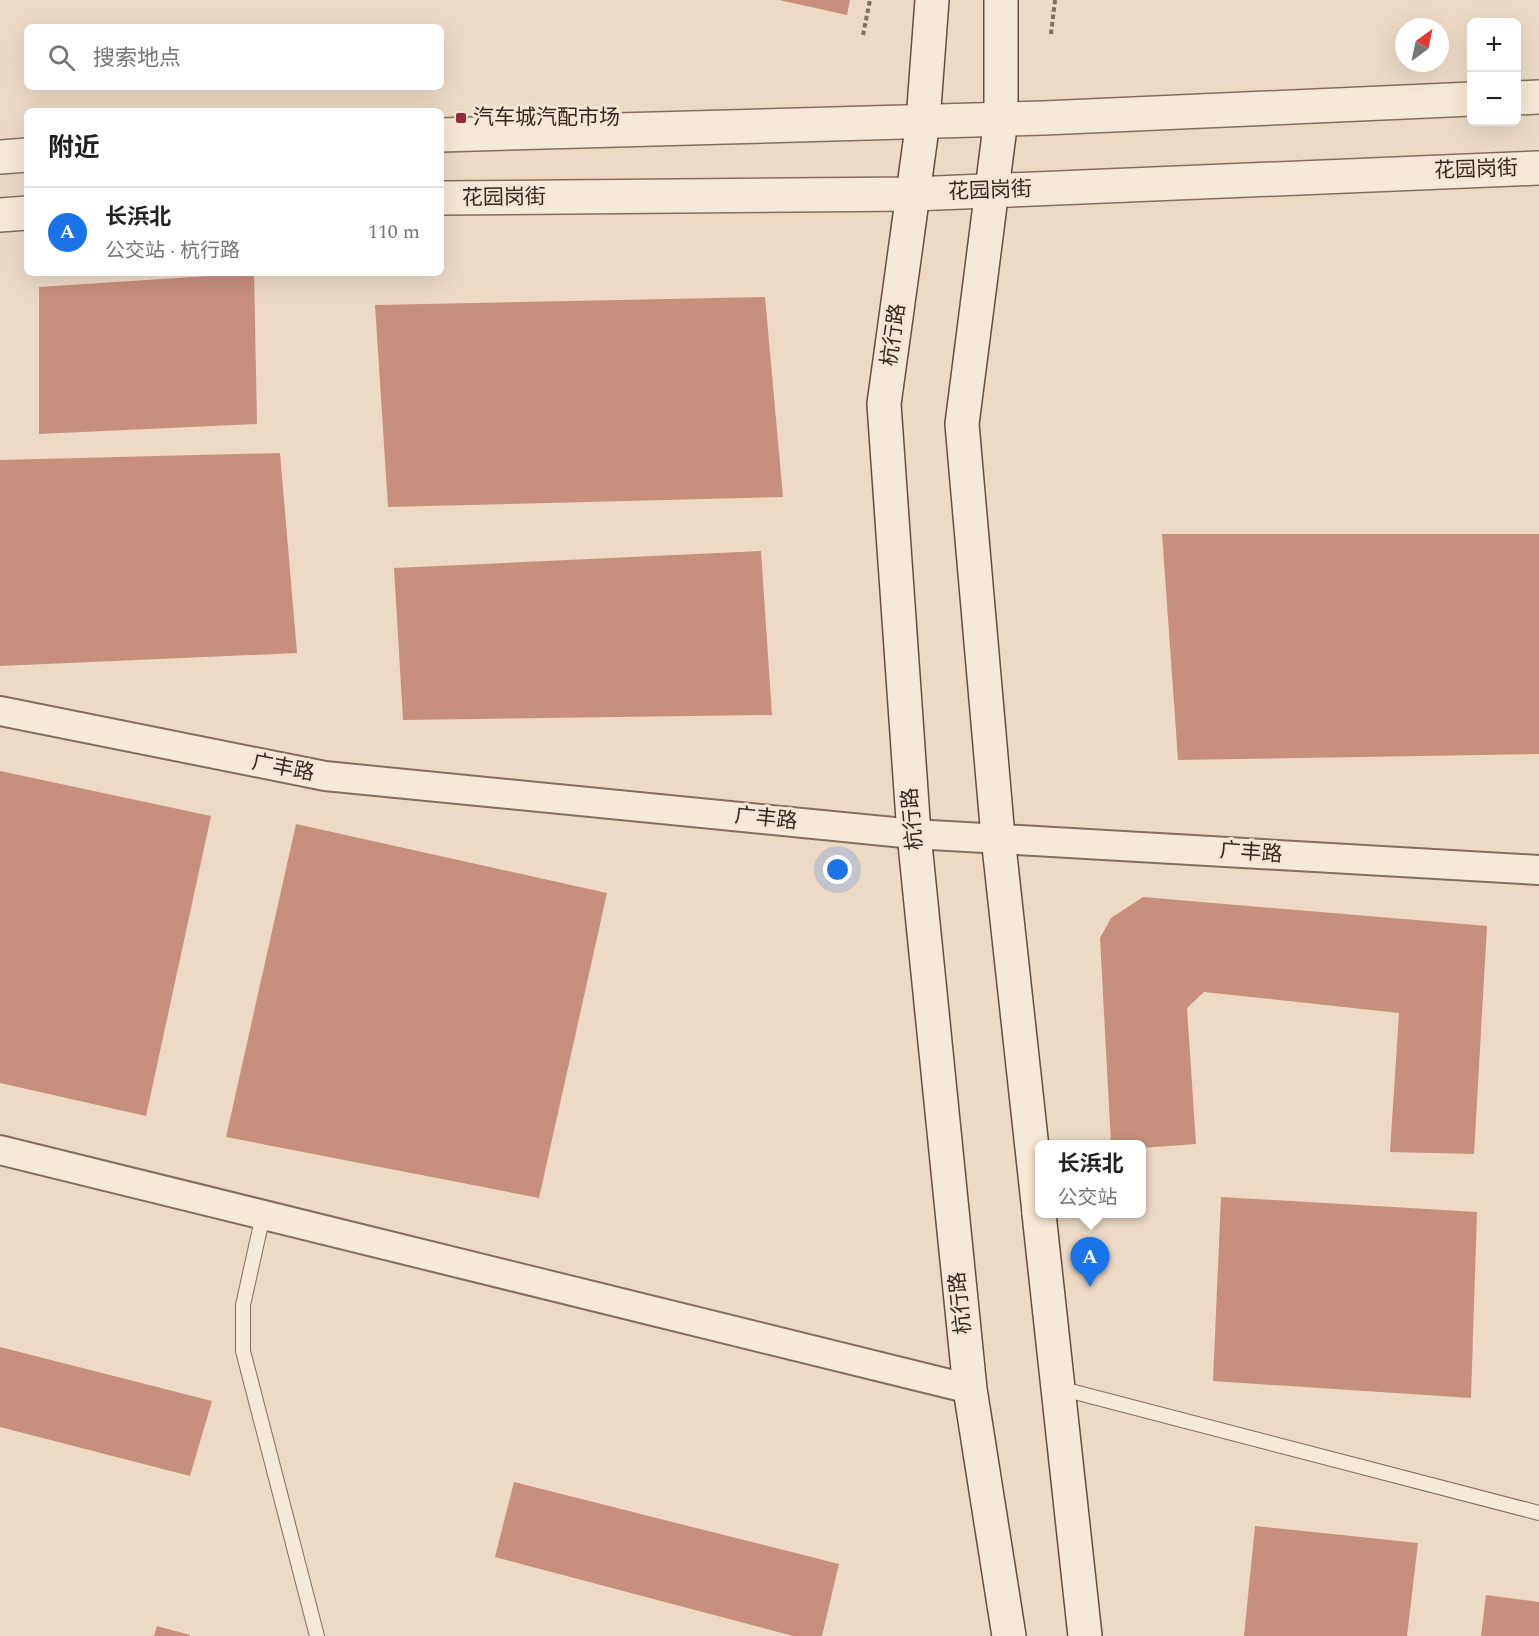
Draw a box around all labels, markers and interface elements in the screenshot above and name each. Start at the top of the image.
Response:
north arrow [1395,18,1449,72]
map controls [1467,18,1521,126]
button: + [1467,18,1521,72]
search box [24,24,444,90]
icon: search [45,41,78,74]
text: 搜索地点 [93,42,181,75]
button: − [1467,72,1521,126]
place label: 汽车城汽配市场 [473,102,620,134]
marker: 汽车城汽配市场 [454,111,468,125]
text: 附近 [48,128,100,168]
street label: 花园岗街 [1433,153,1519,187]
street label: 花园岗街 [947,174,1033,208]
street label: 花园岗街 [462,181,546,215]
text: 长浜北 [105,201,171,234]
text: A [60,217,75,247]
text: 110 m [368,217,420,247]
text: 公交站 · 杭行路 [105,236,240,266]
street label: 杭行路 [874,302,914,368]
street label: 广丰路 [249,746,317,790]
street label: 杭行路 [894,786,932,852]
street label: 广丰路 [733,800,799,838]
street label: 广丰路 [1218,835,1284,871]
your location [823,855,852,884]
popup [1035,1140,1146,1218]
text: 长浜北 [1057,1148,1124,1181]
text: 公交站 [1057,1183,1117,1213]
pin: A [1070,1238,1110,1287]
street label: 杭行路 [942,1270,980,1336]

